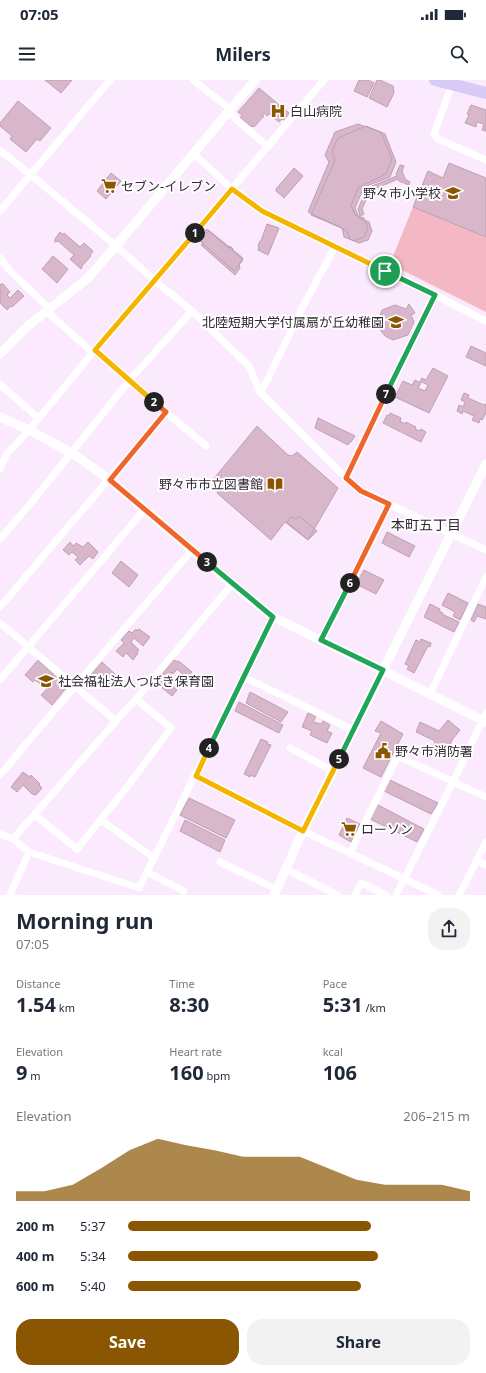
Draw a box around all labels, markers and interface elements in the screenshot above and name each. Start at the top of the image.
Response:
text: 07:05 [20,4,59,24]
text: Milers [215,42,271,66]
icon: menu [16,43,38,65]
icon: search [448,43,470,65]
hospital icon: 白山病院 [269,102,287,120]
place label: 白山病院 [290,102,342,120]
supermarket icon: セブン-イレブン [100,177,118,195]
place label: セブン-イレブン [121,177,216,195]
place label: 野々市小学校 [363,184,441,202]
school or university icon: 野々市小学校 [444,184,462,202]
pin: 1 [185,223,205,243]
text: 1 [192,225,198,240]
pin [368,254,402,288]
icon: arrive [374,260,396,282]
place label: 北陸短期大学付属扇が丘幼稚園 [202,313,384,331]
school or university icon: 北陸短期大学付属扇が丘幼稚園 [387,313,405,331]
pin: 7 [376,384,396,404]
text: 7 [383,386,389,401]
pin: 2 [144,392,164,412]
text: 2 [151,394,157,409]
place label: 野々市市立図書館 [159,475,263,493]
library icon: 野々市市立図書館 [266,475,284,493]
district label: 本町五丁目 [391,515,461,534]
pin: 3 [197,552,217,572]
text: 3 [204,554,210,569]
pin: 6 [340,573,360,593]
text: 6 [347,575,353,590]
school or university icon: 社会福祉法人つばき保育園 [37,672,55,690]
place label: 社会福祉法人つばき保育園 [58,672,214,690]
pin: 4 [199,738,219,758]
text: 4 [206,740,212,755]
public building icon: 野々市消防署 [374,742,392,760]
place label: 野々市消防署 [395,742,473,760]
pin: 5 [329,749,349,769]
text: 5 [336,751,342,766]
supermarket icon: ローソン [340,820,358,838]
place label: ローソン [361,820,413,838]
text: Morning run [16,905,154,935]
button: share [428,908,470,950]
text: 07:05 [16,935,49,953]
text: Distance [16,976,61,991]
text: Time [169,976,195,991]
text: Pace [323,976,347,991]
text: 1.54 [16,991,56,1018]
text: 8:30 [169,991,209,1018]
text: 5:31 [323,991,363,1018]
text: km [56,1000,75,1015]
text: /km [363,1000,386,1015]
text: Elevation [16,1044,63,1059]
text: Heart rate [169,1044,222,1059]
text: kcal [323,1044,343,1059]
text: 9 [16,1059,27,1086]
text: 160 [169,1059,204,1086]
text: 106 [323,1059,357,1086]
text: m [27,1068,41,1083]
text: bpm [204,1068,230,1083]
text: Elevation [16,1107,72,1125]
text: 206–215 m [403,1107,470,1125]
text: 200 m [16,1217,54,1235]
text: 5:37 [80,1217,106,1235]
text: 400 m [16,1247,54,1265]
text: 5:34 [80,1247,106,1265]
text: 600 m [16,1277,54,1295]
text: 5:40 [80,1277,106,1295]
button: Save [16,1319,239,1365]
button: Share [247,1319,470,1365]

